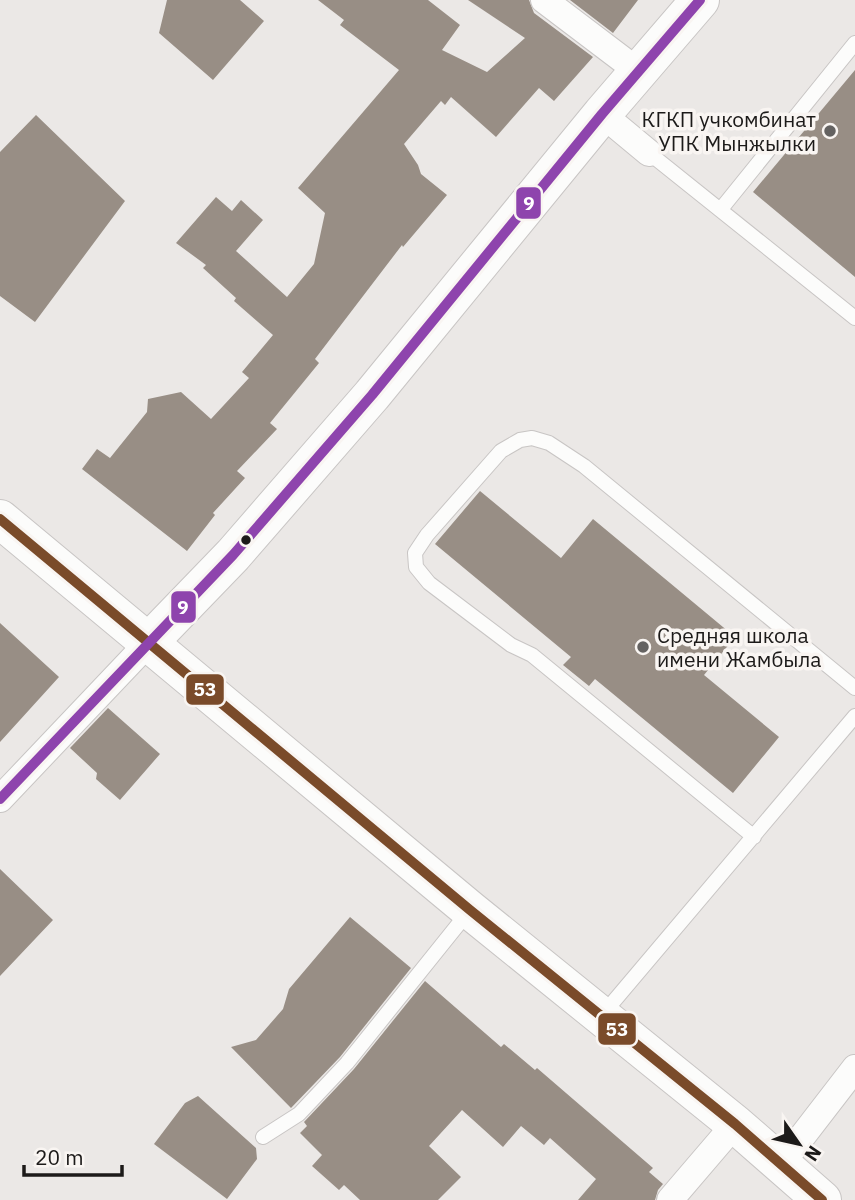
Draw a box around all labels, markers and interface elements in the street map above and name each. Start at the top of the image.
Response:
place label: КГКП учкомбинат УПК Мынжылки [642,105,816,157]
marker: КГКП учкомбинат УПК Мынжылки [822,123,838,139]
line badge: 9 [515,186,542,220]
text: 9 [523,191,535,215]
unlabelled marker [239,533,253,547]
line badge: 9 [170,590,197,624]
text: 9 [177,595,189,619]
place label: Средняя школа имени Жамбыла [657,621,822,673]
marker: Средняя школа имени Жамбыла [635,639,651,655]
line badge: 53 [185,673,225,706]
text: 53 [194,677,216,701]
line badge: 53 [597,1012,637,1046]
text: 53 [606,1017,628,1041]
north arrow [764,1109,834,1179]
scale bar [24,1134,122,1178]
text: N [799,1141,827,1166]
text: 20 m [35,1143,84,1171]

